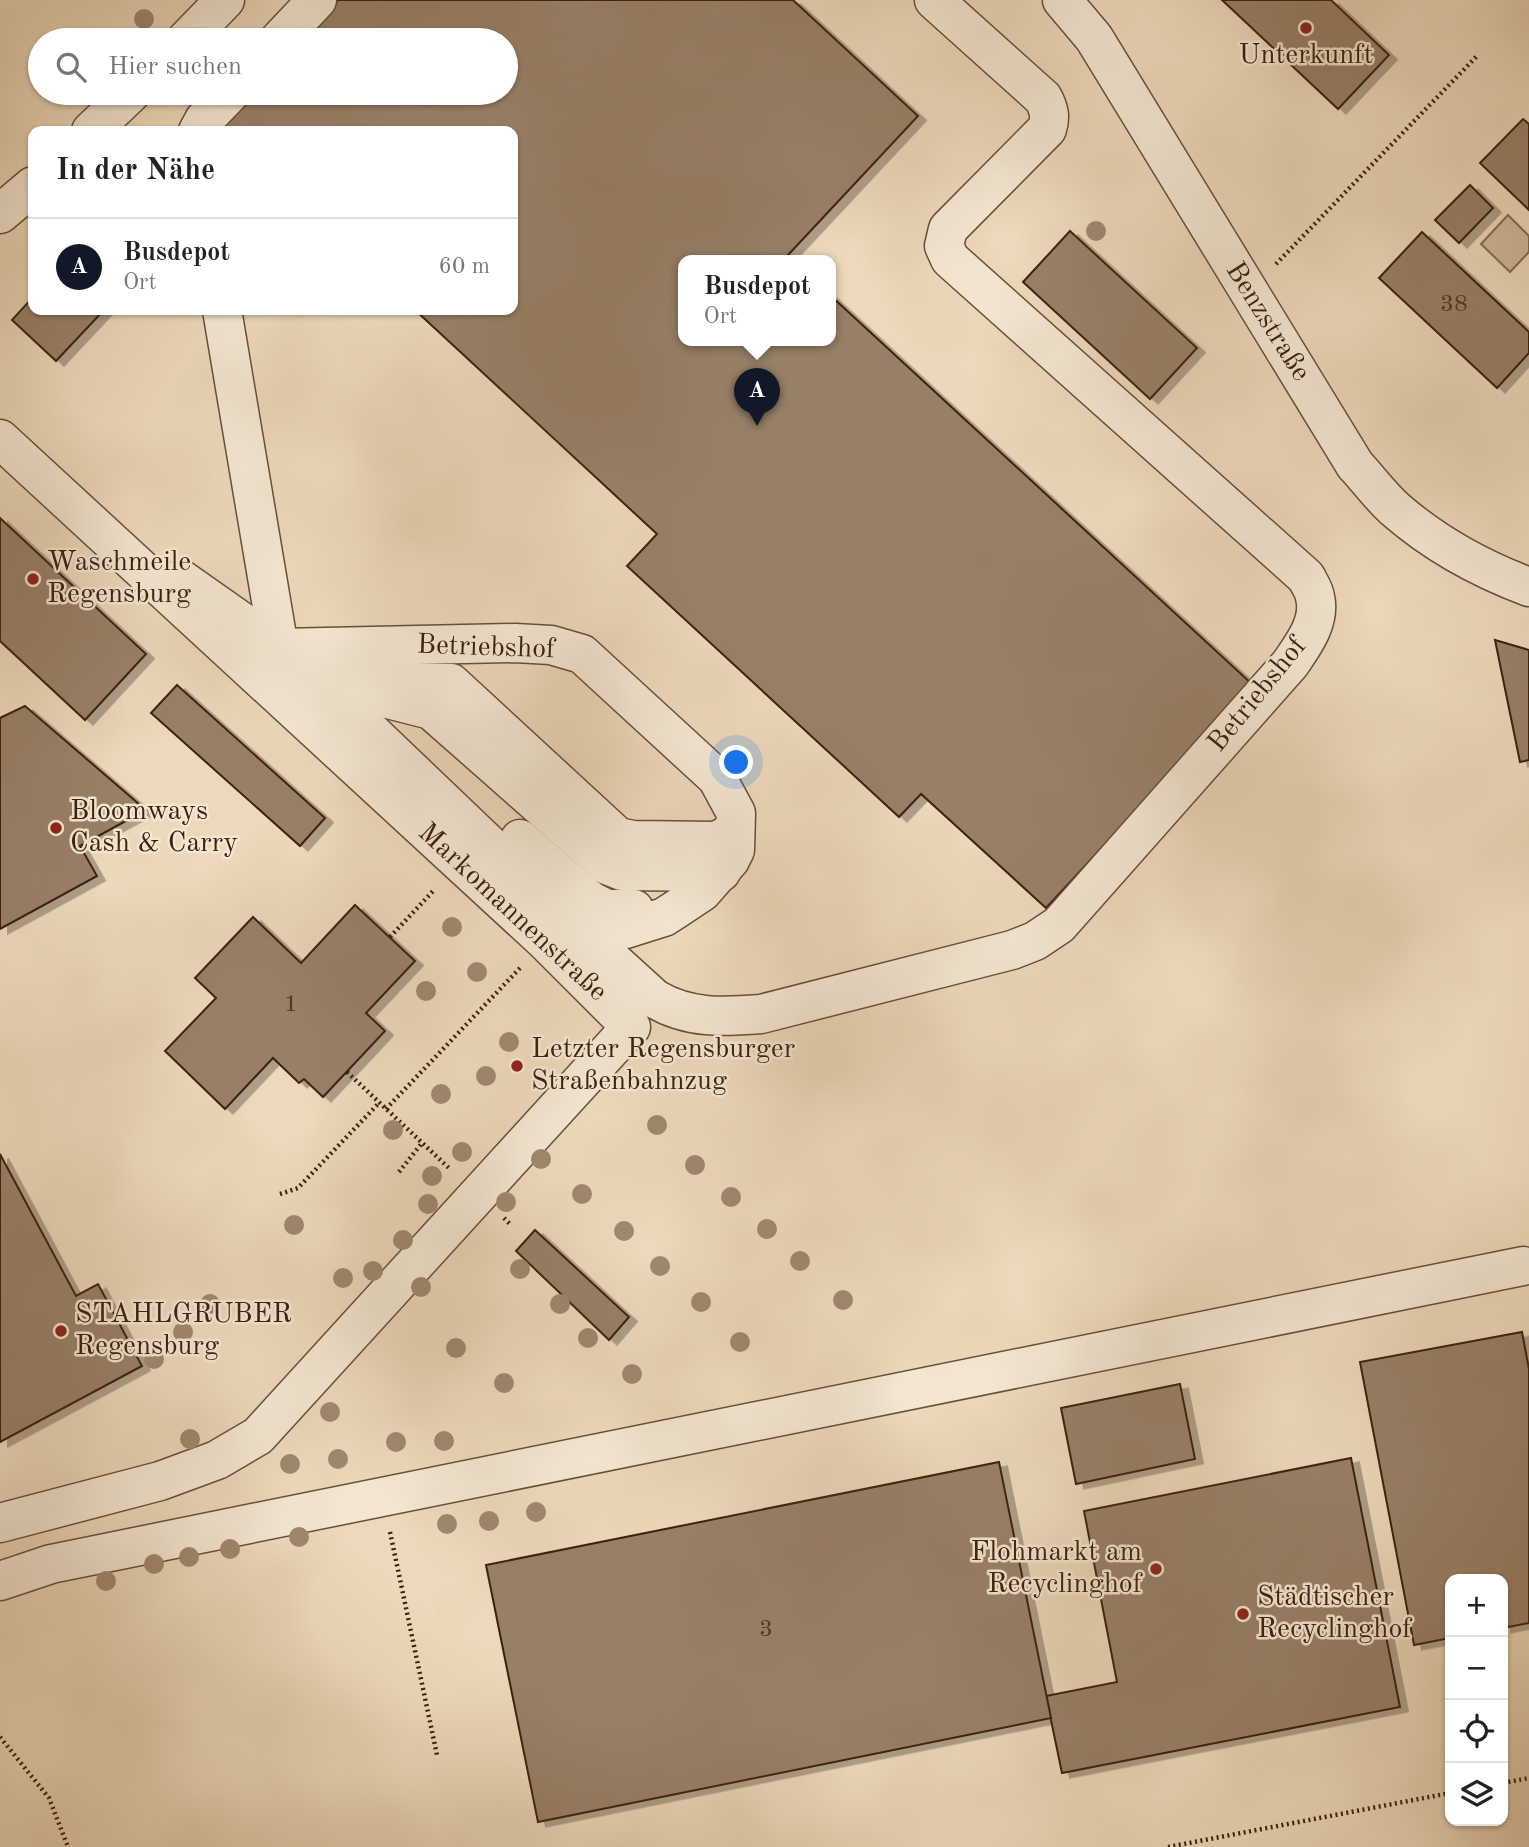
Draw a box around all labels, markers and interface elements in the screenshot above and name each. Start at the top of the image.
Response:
marker: Unterkunft [1298,20,1314,36]
search box [28,28,518,105]
place label: Unterkunft [1239,42,1373,70]
icon: search [52,48,90,86]
text: Hier suchen [108,54,242,80]
text: In der Nähe [56,156,215,186]
text: Busdepot [123,240,230,266]
text: A [70,255,88,278]
text: 60 m [439,255,490,278]
popup [678,255,836,346]
street label: Benzstraße [1219,258,1315,386]
text: Ort [123,271,157,294]
text: Busdepot [704,274,810,300]
house number: 38 [1440,293,1468,317]
text: Ort [704,305,737,328]
pin: A [734,368,780,426]
place label: Waschmeile Regensburg [47,549,191,609]
marker: Waschmeile Regensburg [25,571,41,587]
street label: Betriebshof [1203,631,1314,758]
street label: Betriebshof [416,632,558,664]
your location [719,745,753,779]
place label: Bloomways Cash & Carry [70,798,238,858]
street label: Markomannenstraße [412,819,612,1007]
marker: Bloomways Cash & Carry [48,820,64,836]
house number: 1 [284,993,298,1017]
place label: Letzter Regensburger Straßenbahnzug [531,1036,795,1096]
marker: Letzter Regensburger Straßenbahnzug [509,1058,525,1074]
place label: STAHLGRUBER Regensburg [75,1301,292,1361]
marker: STAHLGRUBER Regensburg [53,1323,69,1339]
place label: Flohmarkt am Recyclinghof [971,1539,1144,1599]
marker: Flohmarkt am Recyclinghof [1148,1561,1164,1577]
map controls [1445,1574,1508,1826]
button: + [1445,1574,1508,1637]
place label: Städtischer Recyclinghof [1257,1584,1413,1644]
marker: Städtischer Recyclinghof [1235,1606,1251,1622]
house number: 3 [759,1618,773,1642]
button: − [1445,1637,1508,1700]
button: locate [1445,1700,1508,1763]
button: layers [1445,1763,1508,1826]

